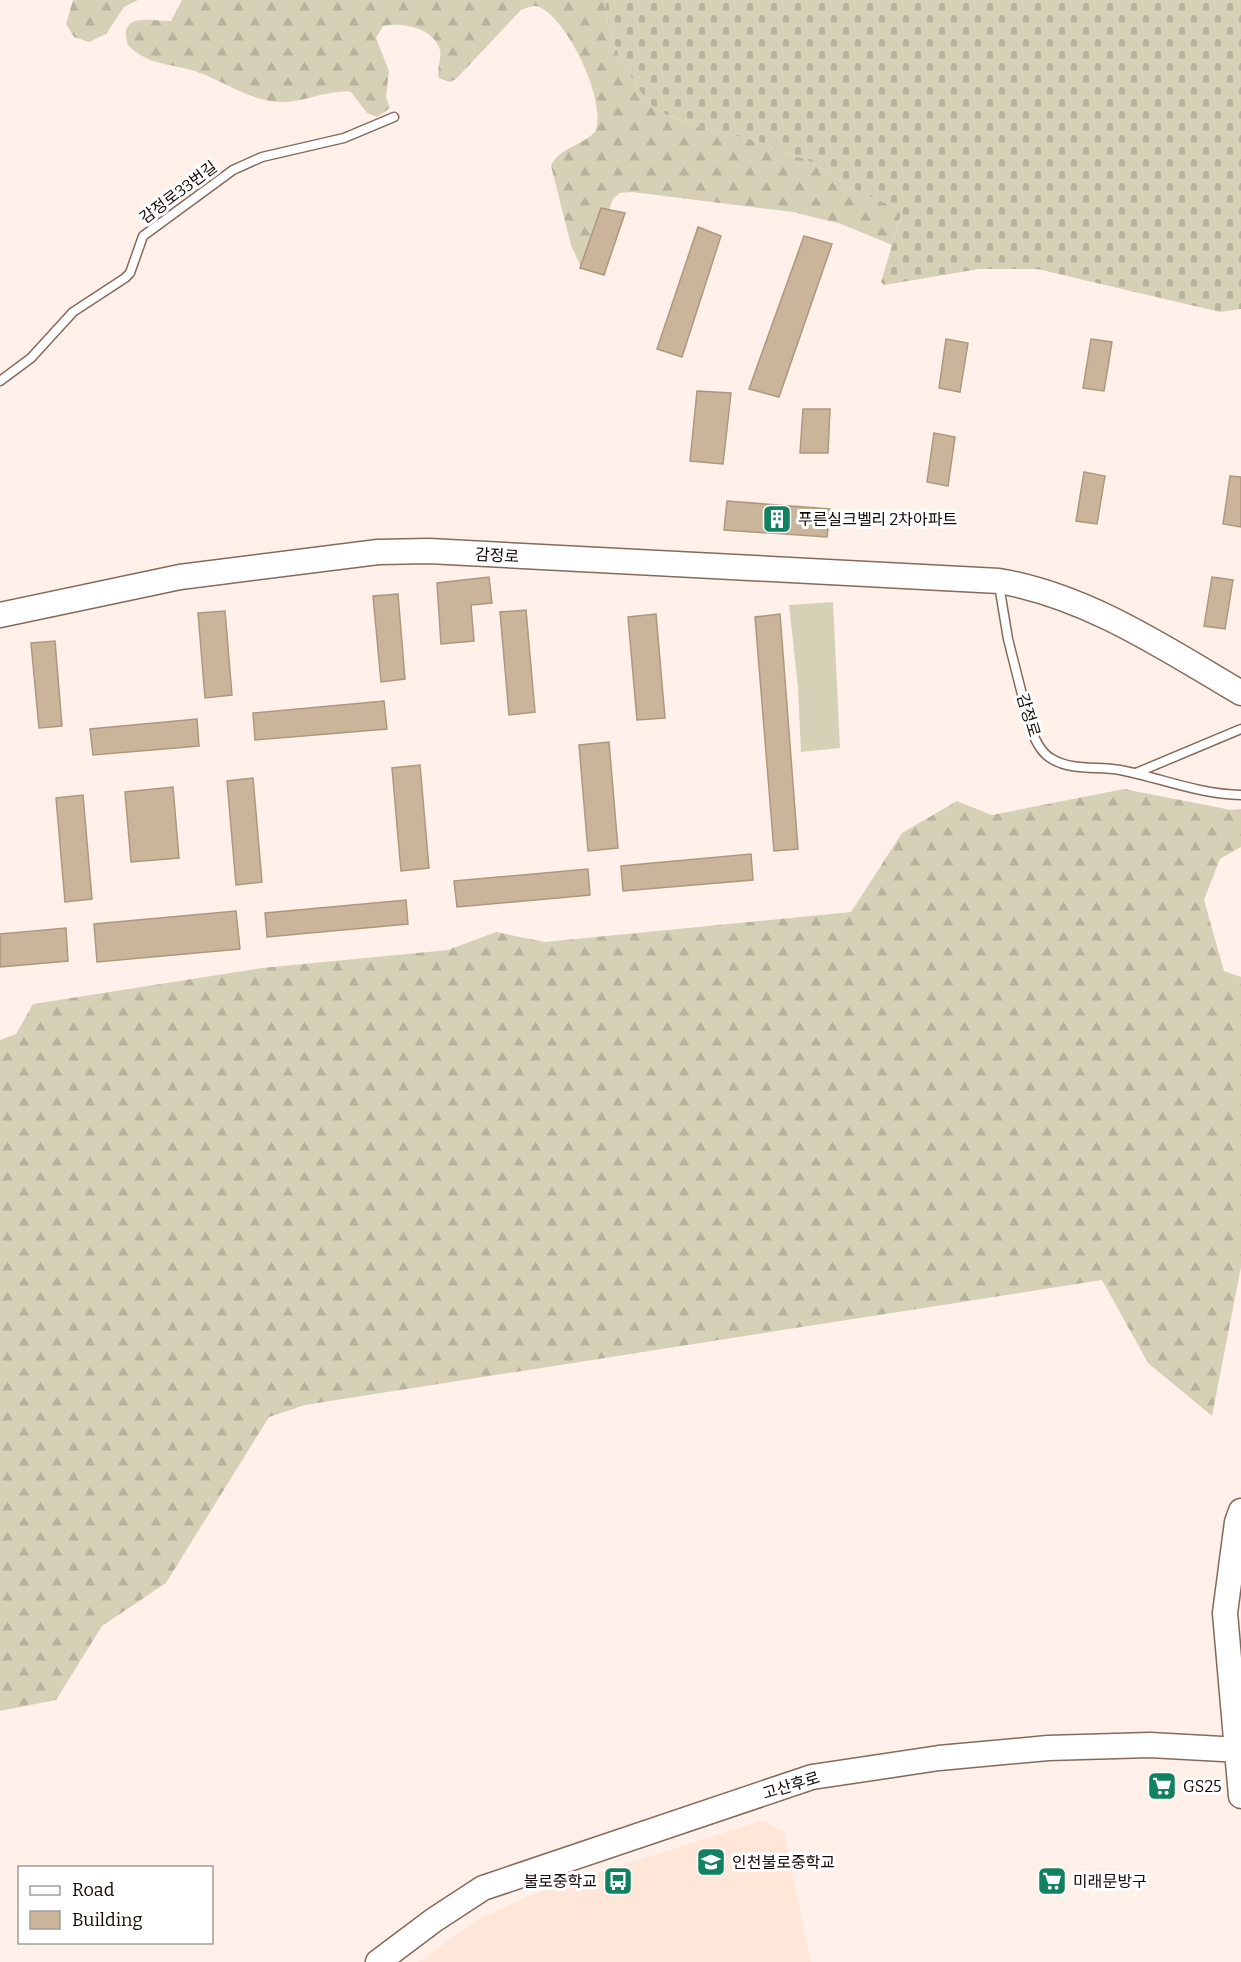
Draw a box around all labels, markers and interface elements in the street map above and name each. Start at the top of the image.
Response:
street label: 감정로33번길 [136,157,221,228]
building icon: 푸른실크벨리 2차아파트 [761,503,793,535]
place label: 푸른실크벨리 2차아파트 [798,510,957,529]
street label: 감정로 [474,545,520,566]
street label: 감정로 [1013,691,1044,739]
street label: 고산후로 [760,1768,822,1803]
supermarket icon: GS25 [1146,1770,1178,1802]
place label: GS25 [1183,1777,1222,1796]
school or university icon: 인천불로중학교 [695,1846,727,1878]
place label: 인천불로중학교 [732,1853,835,1872]
bus stop icon: 불로중학교 [602,1865,634,1897]
supermarket icon: 미래문방구 [1036,1865,1068,1897]
legend [18,1866,213,1944]
place label: 불로중학교 [523,1872,597,1891]
place label: 미래문방구 [1073,1872,1147,1891]
text: Road [72,1879,115,1901]
text: Building [72,1909,143,1931]

